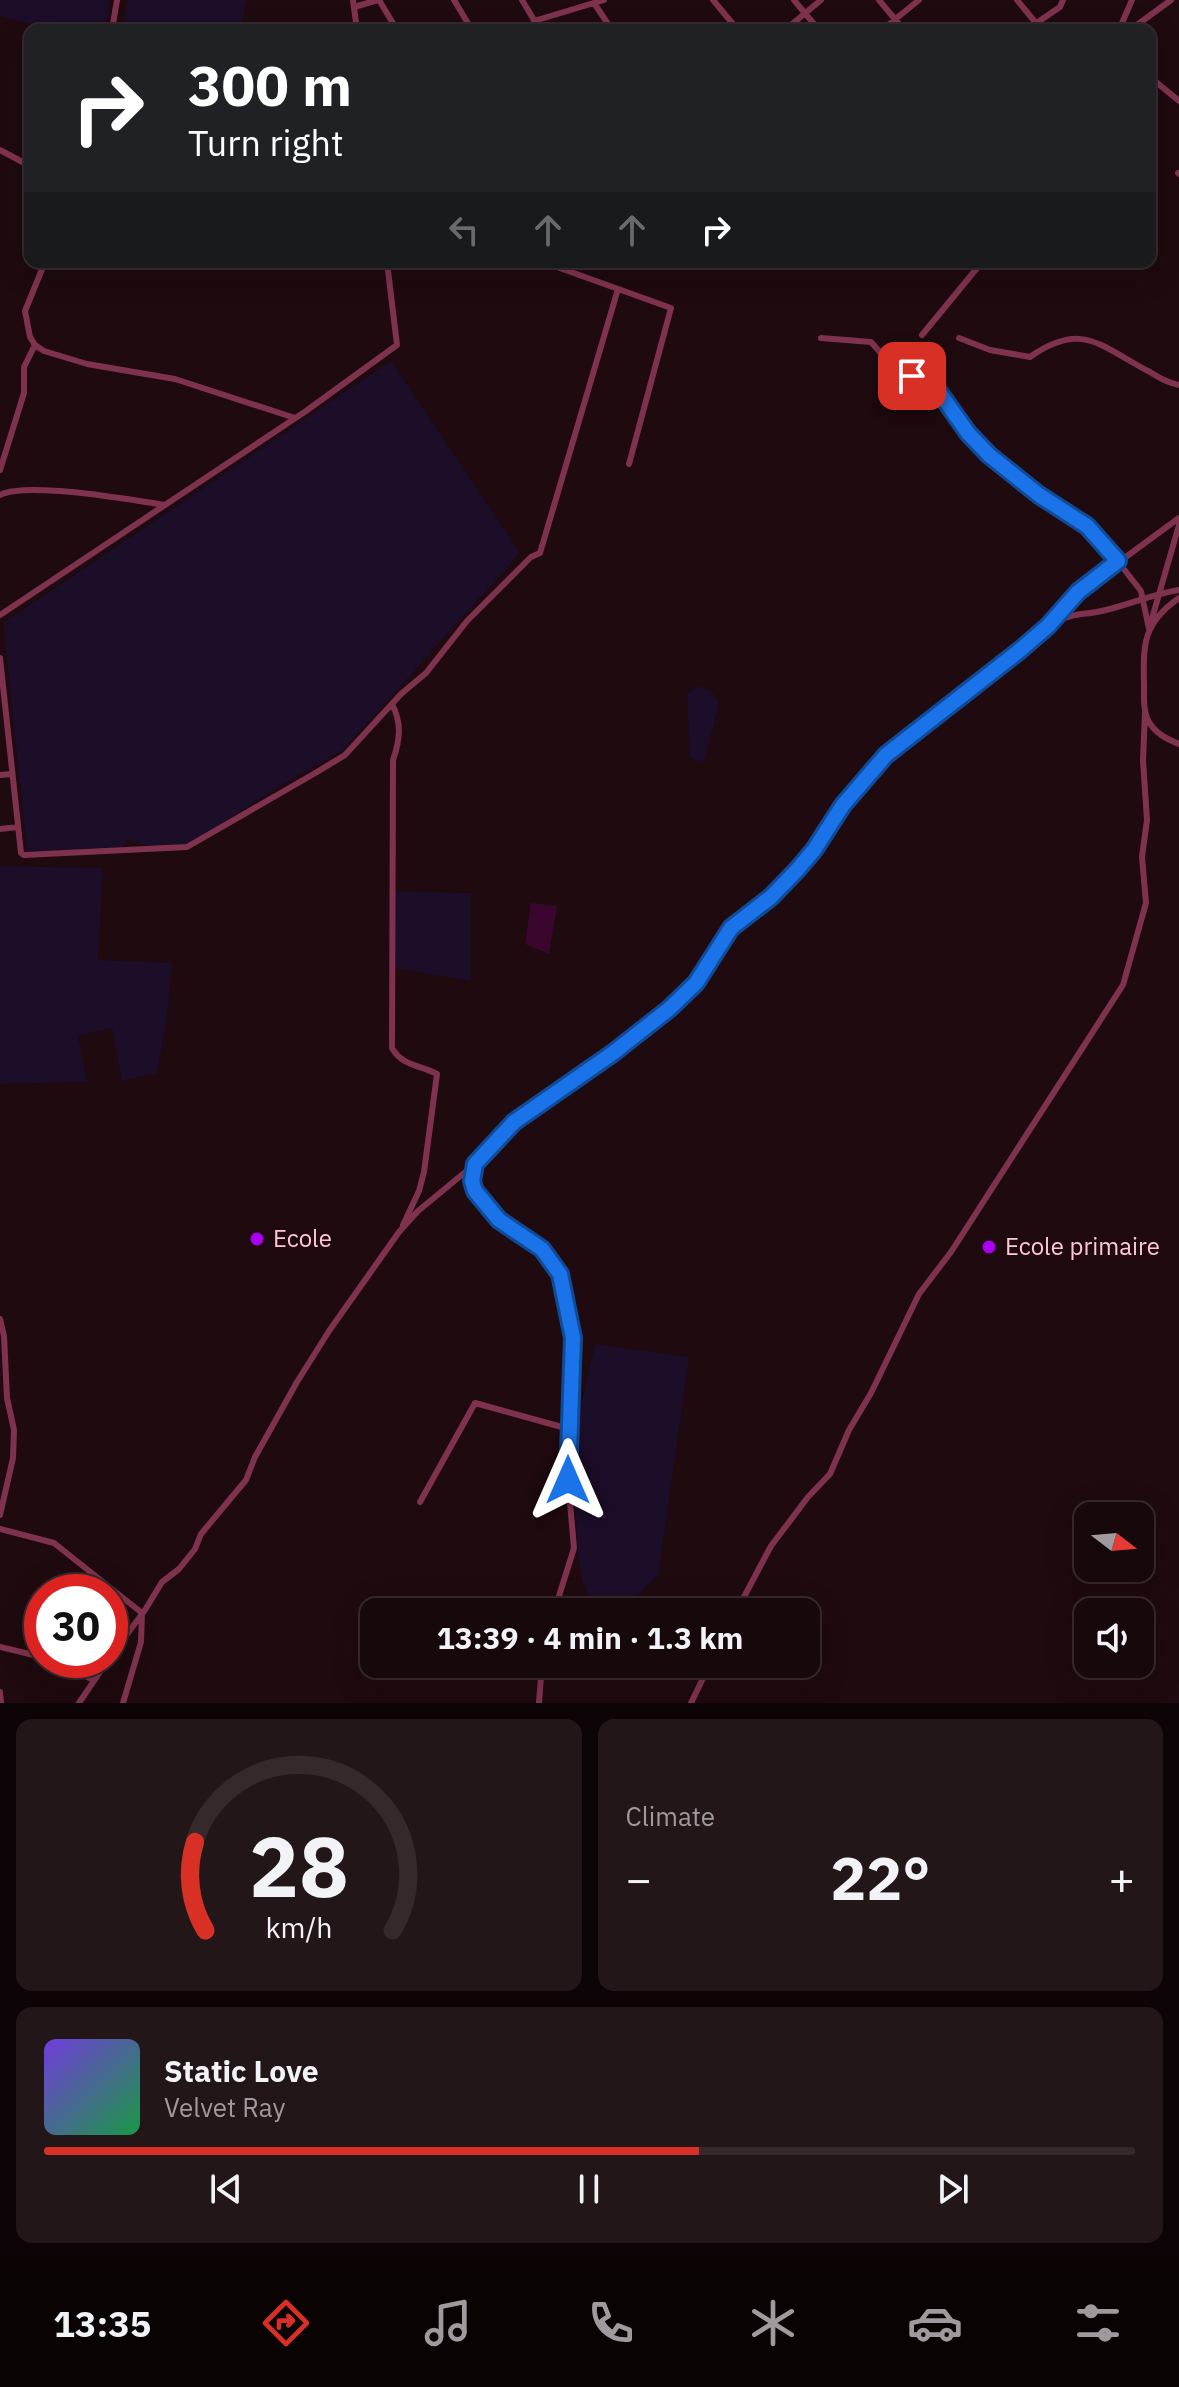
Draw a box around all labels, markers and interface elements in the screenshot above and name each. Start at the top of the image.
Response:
text: 300 m [188,49,352,121]
icon: right [56,56,160,160]
text: Turn right [188,119,344,166]
icon: left [442,208,486,252]
icon: ahead [526,208,570,252]
icon: ahead [610,208,654,252]
icon: right [694,208,738,252]
pin [878,342,946,410]
icon: arrive [890,354,934,398]
place label: Ecole [273,1222,332,1254]
marker: Ecole [248,1230,266,1248]
place label: Ecole primaire [1005,1230,1160,1262]
marker: Ecole primaire [980,1238,998,1256]
position arrow [526,1438,610,1522]
north arrow [1074,1502,1154,1582]
map controls [1074,1502,1154,1678]
speed limit sign: 30 [24,1574,128,1678]
button: sound [1074,1598,1154,1678]
text: 13:39 · 4 min · 1.3 km [437,1618,743,1657]
text: Climate [626,1799,715,1833]
text: 28 [249,1812,349,1920]
text: 22° [830,1838,930,1917]
text: − [626,1850,652,1907]
text: + [1109,1850,1135,1907]
text: km/h [265,1909,332,1946]
text: Static Love [164,2051,319,2090]
text: Velvet Ray [164,2090,285,2124]
icon: previous [204,2167,248,2211]
icon: pause [567,2167,611,2211]
icon: next [931,2167,975,2211]
icon: directions [258,2295,314,2351]
icon: music [420,2295,476,2351]
icon: phone [583,2295,639,2351]
icon: climate [745,2295,801,2351]
icon: car [907,2295,963,2351]
icon: filters [1070,2295,1126,2351]
text: 13:35 [53,2300,151,2347]

